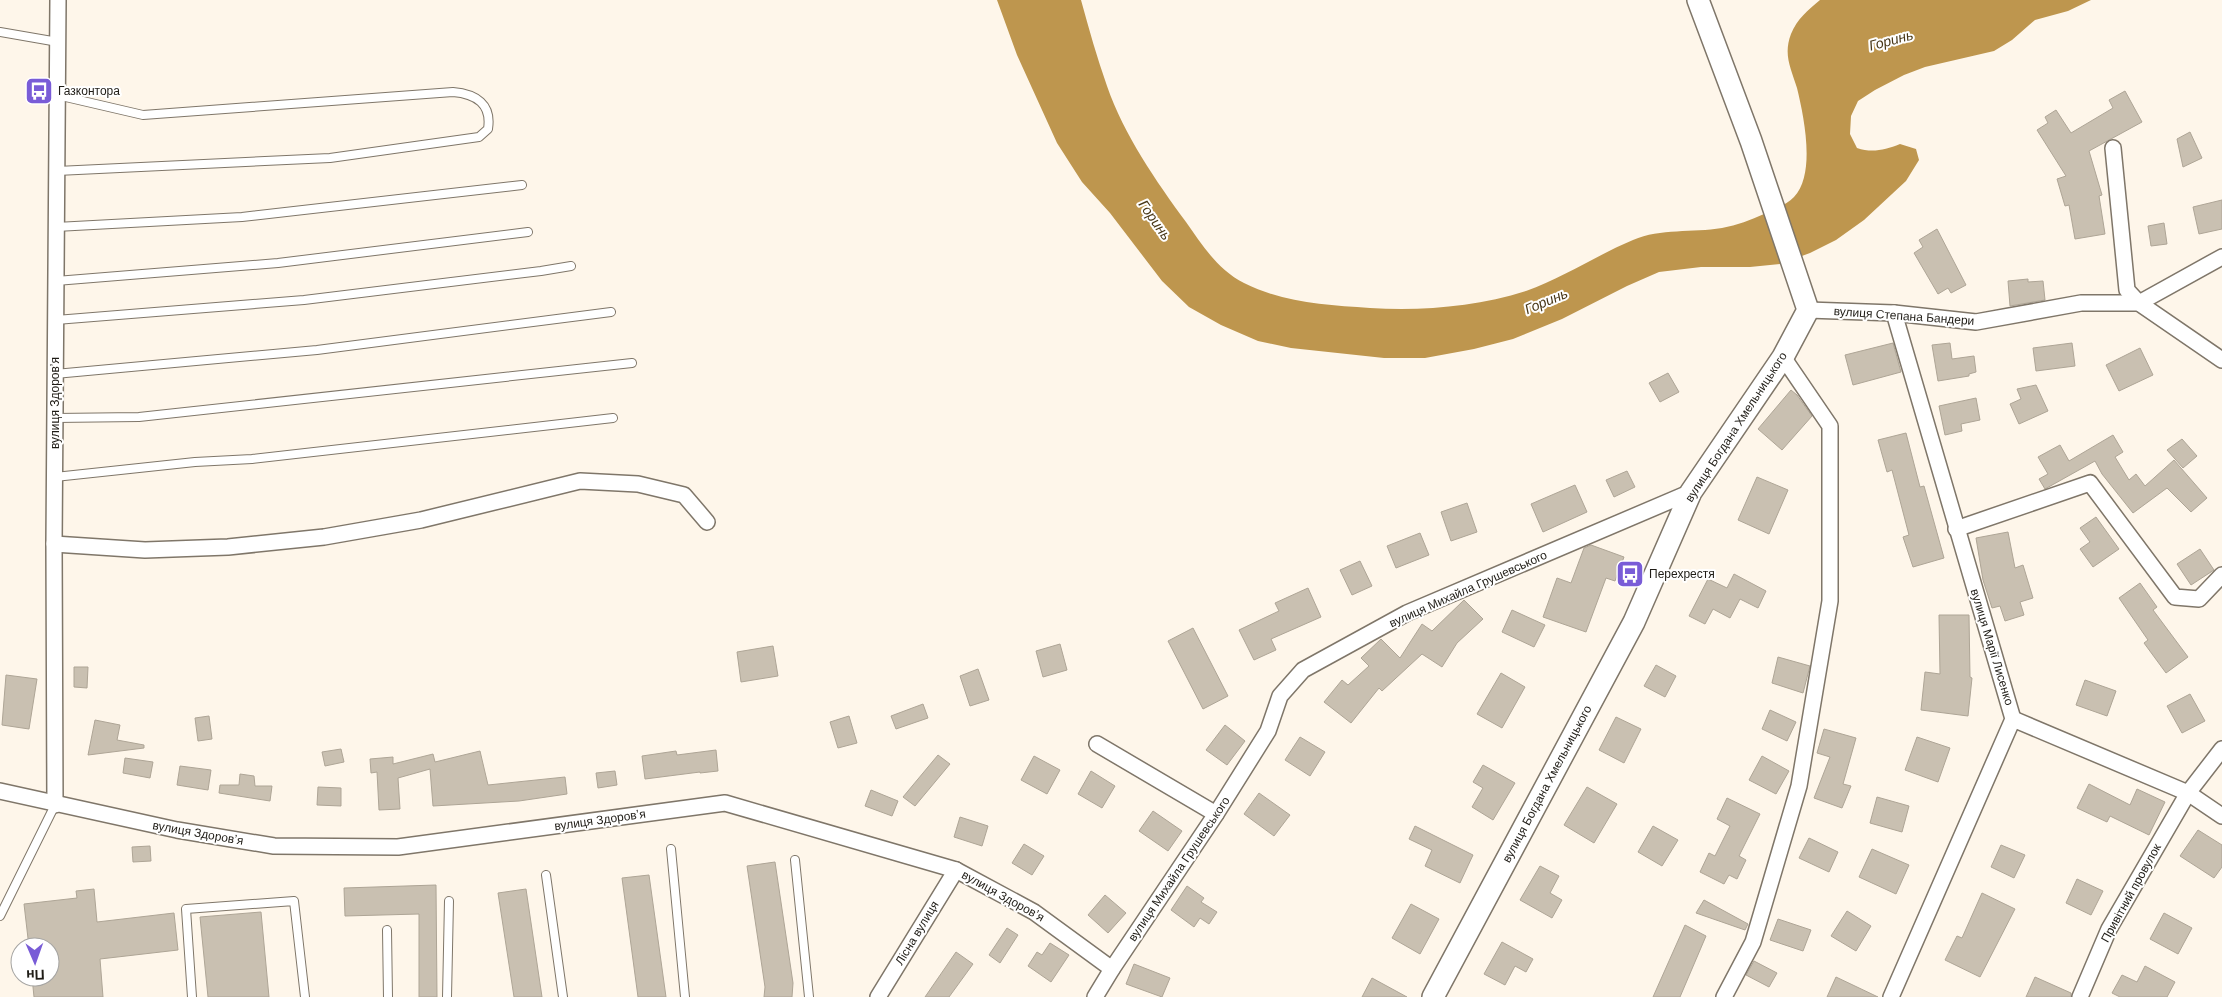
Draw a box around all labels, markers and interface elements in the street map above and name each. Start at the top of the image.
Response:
water label: Горинь [1867,26,1915,54]
bus stop icon: Газконтора [24,76,54,106]
place label: Газконтора [58,84,120,98]
water label: Горинь [1135,197,1175,243]
water label: Горинь [1522,285,1570,317]
street label: вулиця Степана Бандери [1833,304,1975,328]
street label: вулиця Богдана Хмельницького [1682,349,1790,505]
street label: вулиця Здоровʼя [48,357,62,449]
street label: вулиця Михайла Грушевського [1387,548,1549,630]
bus stop icon: Перехрестя [1615,559,1645,589]
place label: Перехрестя [1649,567,1715,581]
street label: вулиця Марії Лисенко [1968,587,2016,707]
street label: вулиця Богдана Хмельницького [1499,703,1595,865]
street label: вулиця Михайла Грушевського [1125,794,1233,944]
street label: вулиця Здоровʼя [553,807,647,833]
street label: вулиця Здоровʼя [151,818,245,848]
street label: Привітний провулок [2098,841,2164,945]
street label: вулиця Здоровʼя [959,868,1047,924]
street label: Лісна вулиця [892,898,942,968]
north arrow [10,937,60,987]
text: Пн [26,967,45,983]

